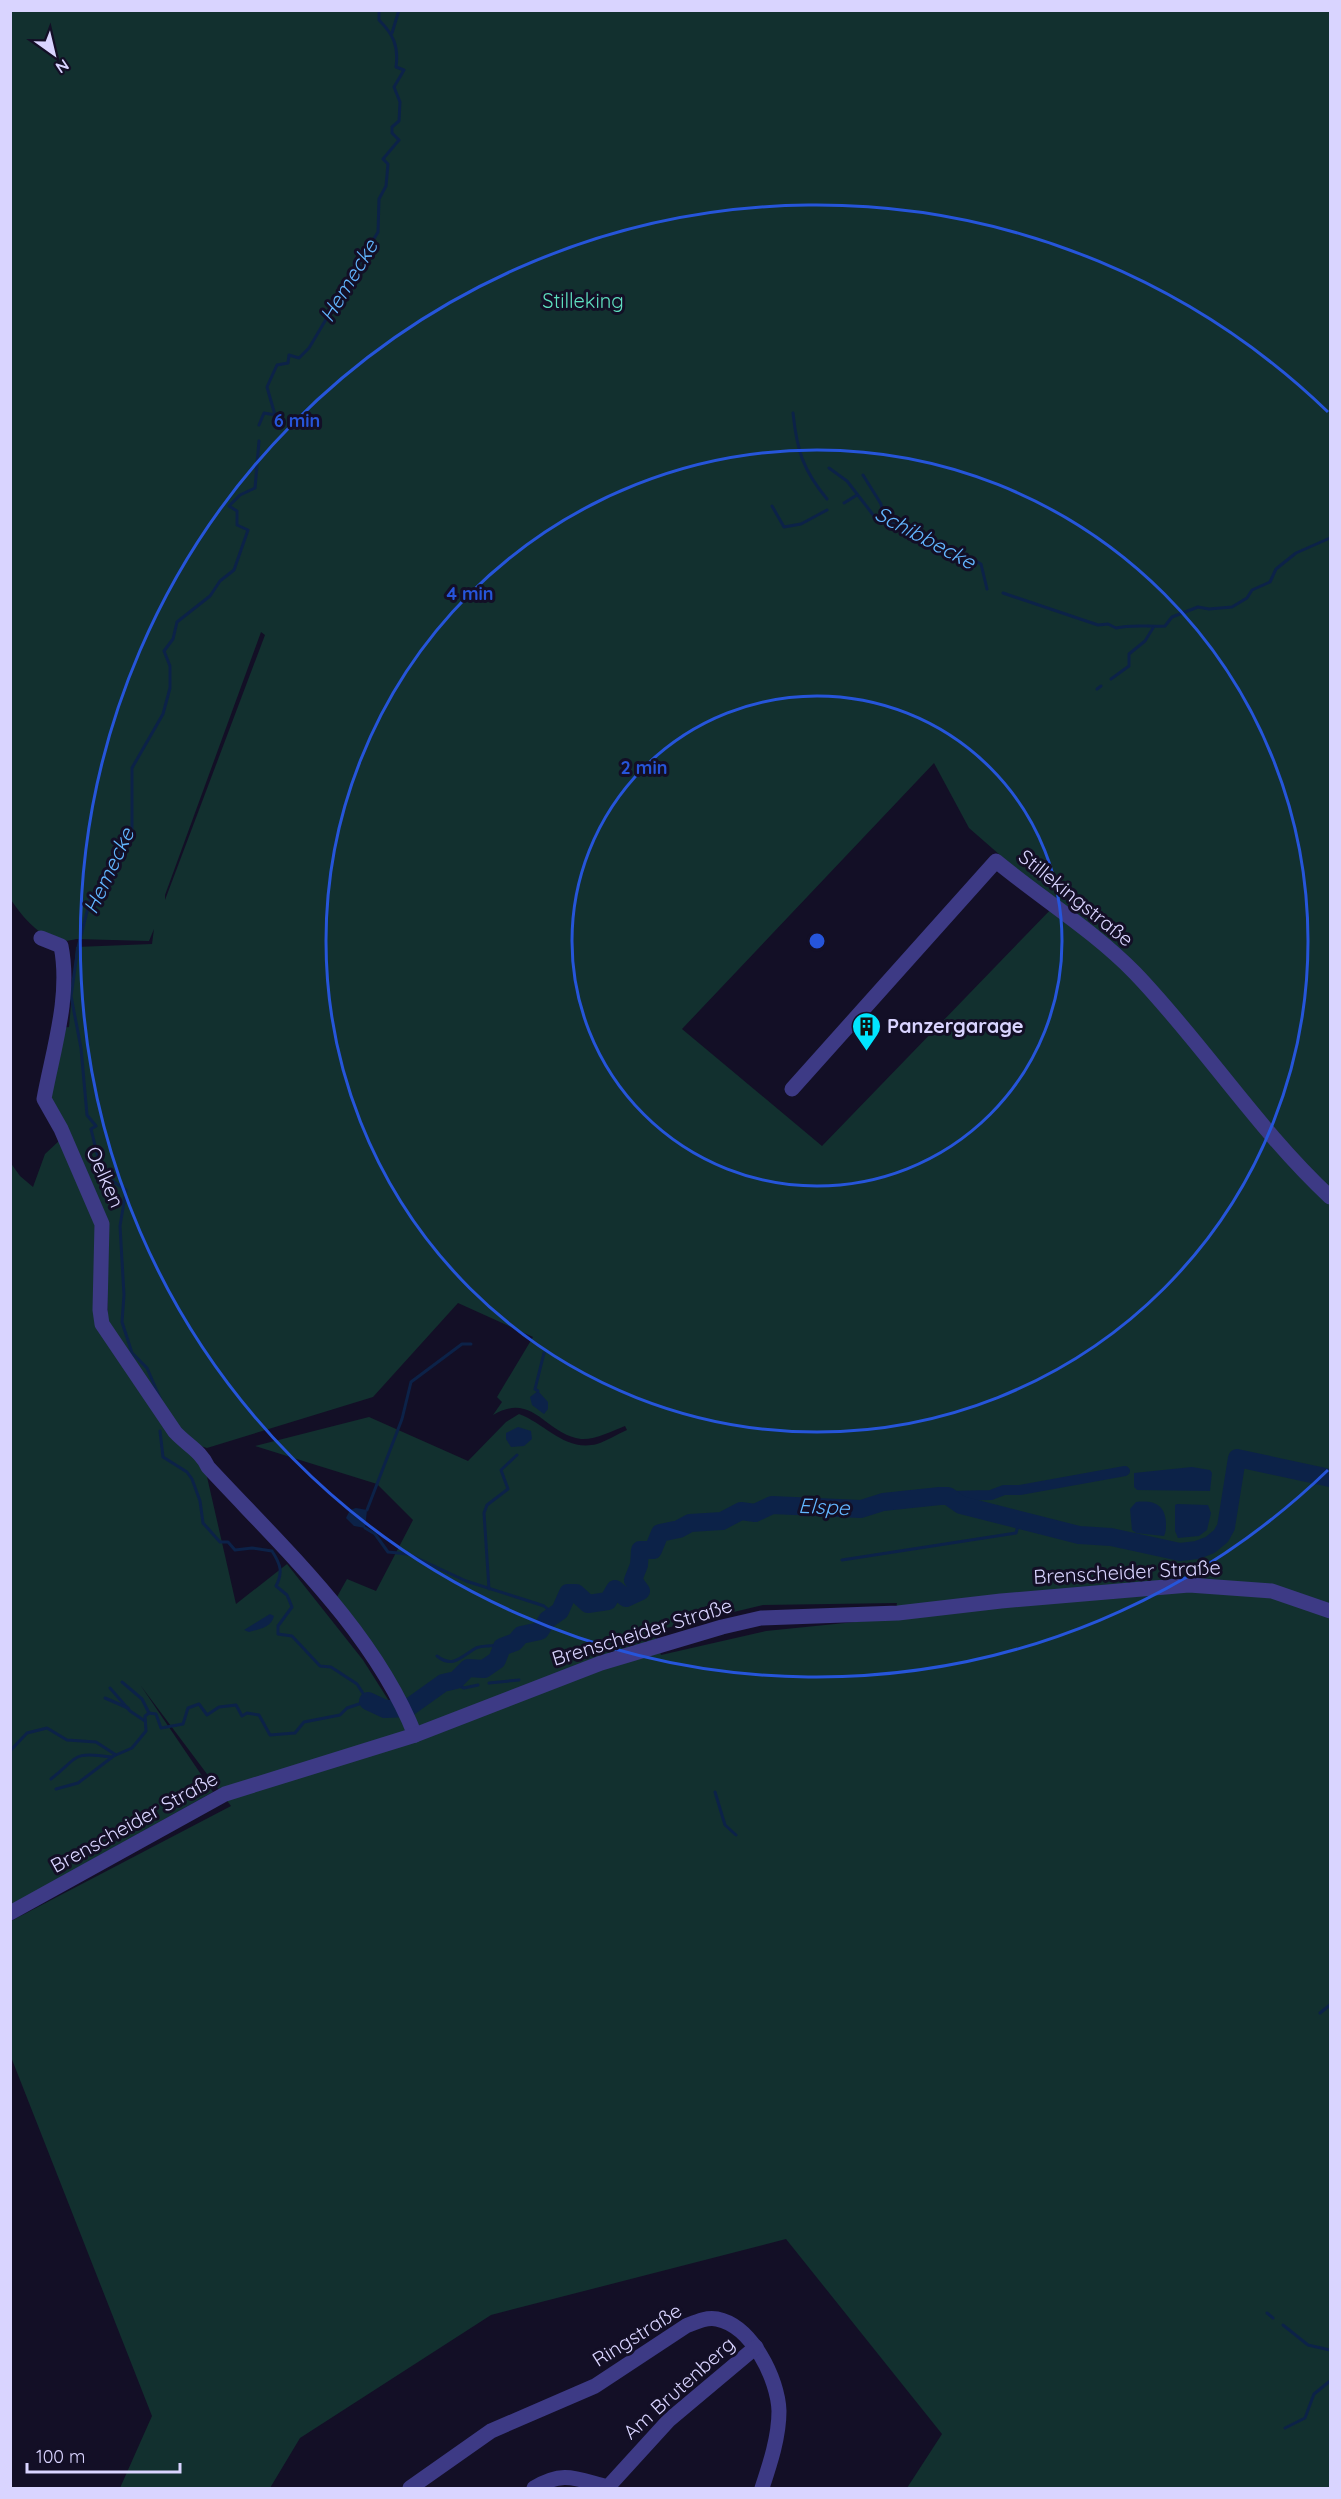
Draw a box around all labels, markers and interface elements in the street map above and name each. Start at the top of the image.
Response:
north arrow [24,24,84,84]
text: N [52,55,73,78]
water label: Hemecke [313,234,383,326]
park label: Stilleking [542,288,624,313]
text: 6 min [274,409,320,432]
water label: Schibbecke [871,500,981,575]
text: 4 min [446,582,494,605]
text: 2 min [621,756,667,779]
water label: Hemecke [77,823,140,918]
street label: Stillekingstraße [1014,844,1139,952]
centre of rings [807,931,827,951]
building icon: Panzergarage [850,1010,882,1052]
place label: Panzergarage [887,1013,1023,1038]
street label: Oelken [81,1142,130,1211]
water label: Elspe [798,1492,851,1520]
street label: Brenscheider Straße [1033,1554,1221,1589]
street label: Brenscheider Straße [549,1592,735,1671]
street label: Brenscheider Straße [46,1765,222,1878]
street label: Ringstraße [587,2297,686,2372]
street label: Am Brutenberg [618,2331,740,2444]
scale bar [27,2436,180,2474]
text: 100 m [36,2445,85,2468]

